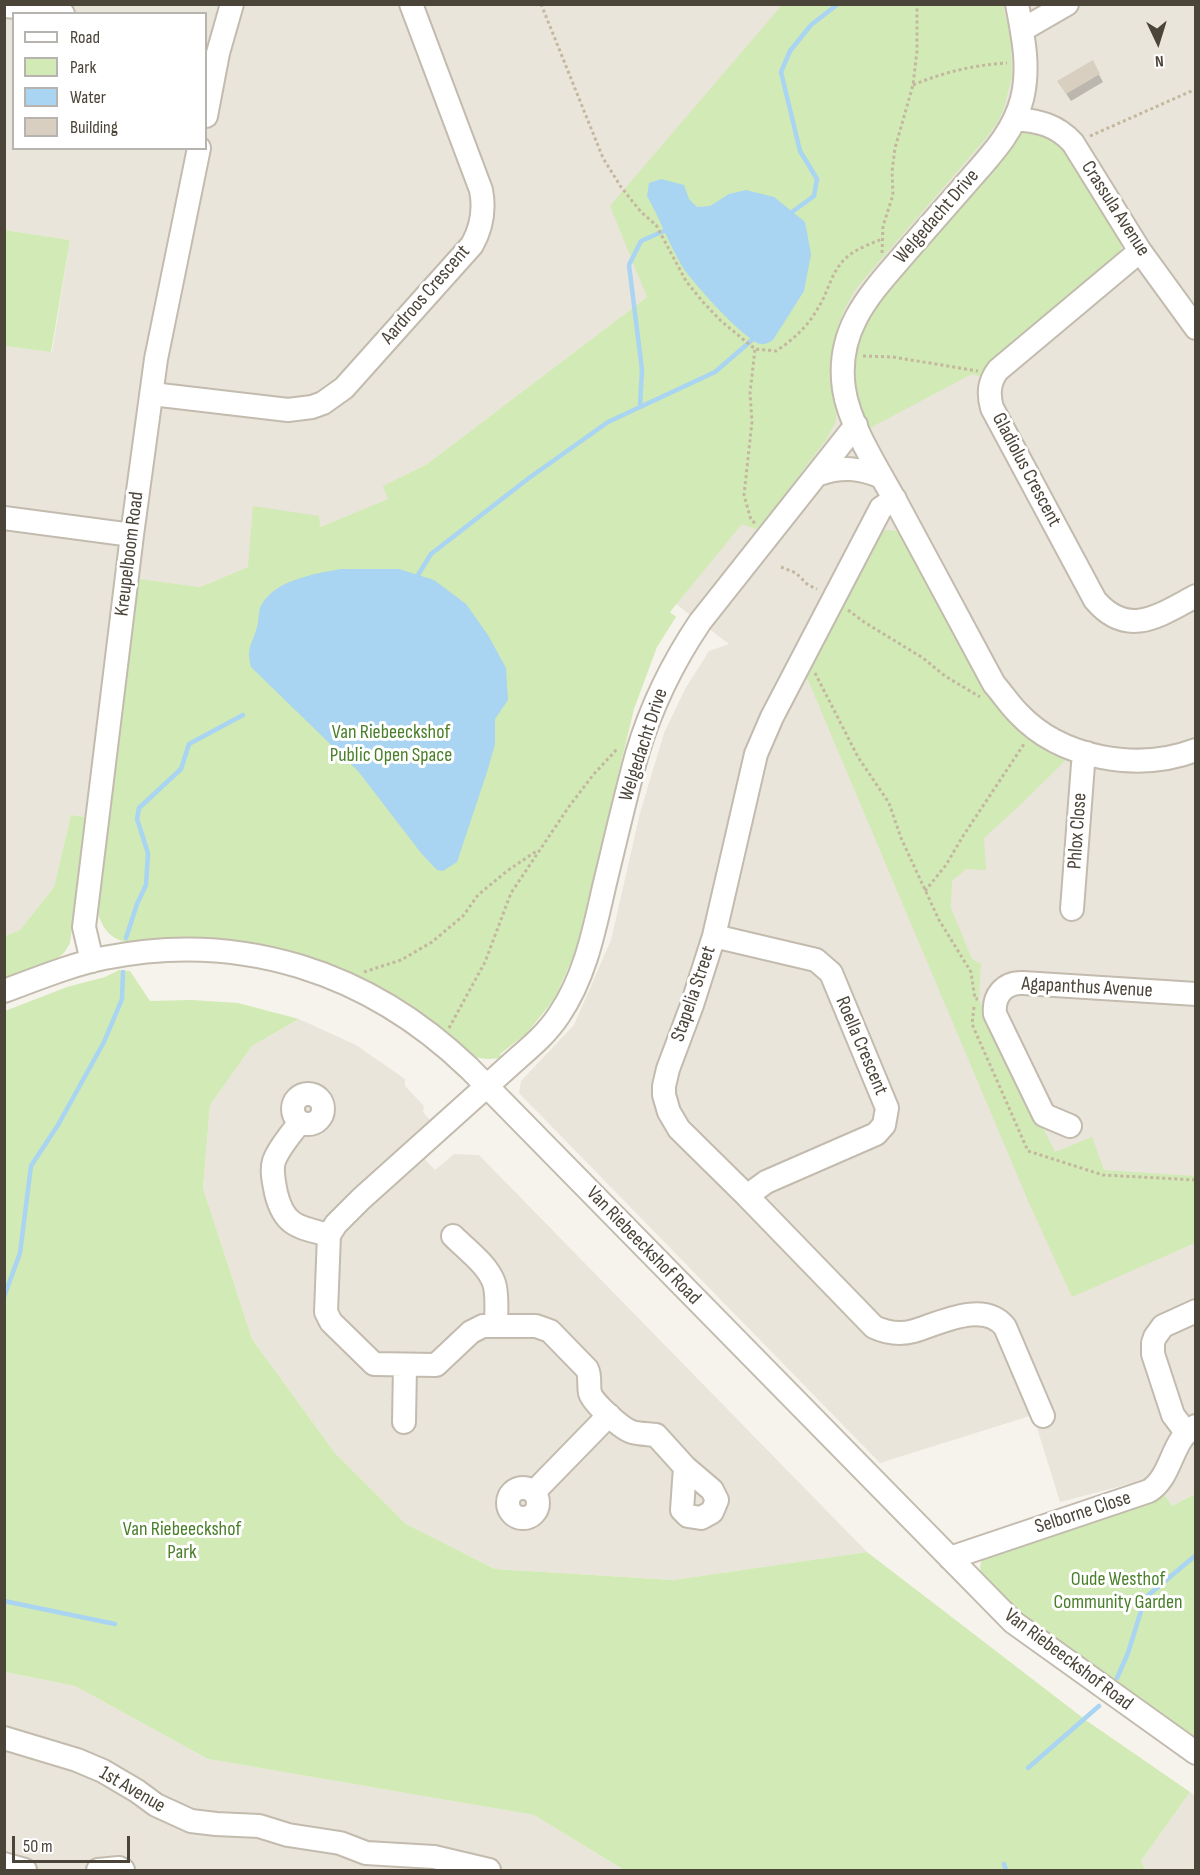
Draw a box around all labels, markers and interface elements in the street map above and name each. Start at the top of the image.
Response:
legend [12,12,207,150]
north arrow [1128,12,1188,72]
text: Road [70,27,100,48]
text: N [1154,51,1164,70]
text: Park [70,57,96,78]
text: Water [70,87,106,108]
text: Building [70,117,118,138]
street label: Crassula Avenue [1075,157,1155,261]
street label: Welgedacht Drive [889,165,985,269]
street label: Aardroos Crescent [376,240,476,350]
street label: Gladiolus Crescent [986,409,1066,531]
street label: Kreupelboom Road [110,490,150,618]
street label: Welgedacht Drive [614,686,674,804]
park label: Van Riebeeckshof Public Open Space [330,721,452,768]
street label: Phlox Close [1063,792,1093,870]
street label: Stapelia Street [666,943,722,1045]
street label: Agapanthus Avenue [1021,973,1153,1003]
street label: Roella Crescent [830,993,892,1099]
street label: Van Riebeeckshof Road [581,1182,705,1310]
street label: Selborne Close [1032,1486,1134,1540]
park label: Van Riebeeckshof Park [123,1518,241,1565]
park label: Oude Westhof Community Garden [1053,1568,1183,1615]
street label: Van Riebeeckshof Road [999,1604,1137,1716]
street label: 1st Avenue [95,1762,169,1818]
scale bar [15,1824,134,1862]
text: 50 m [23,1836,53,1857]

